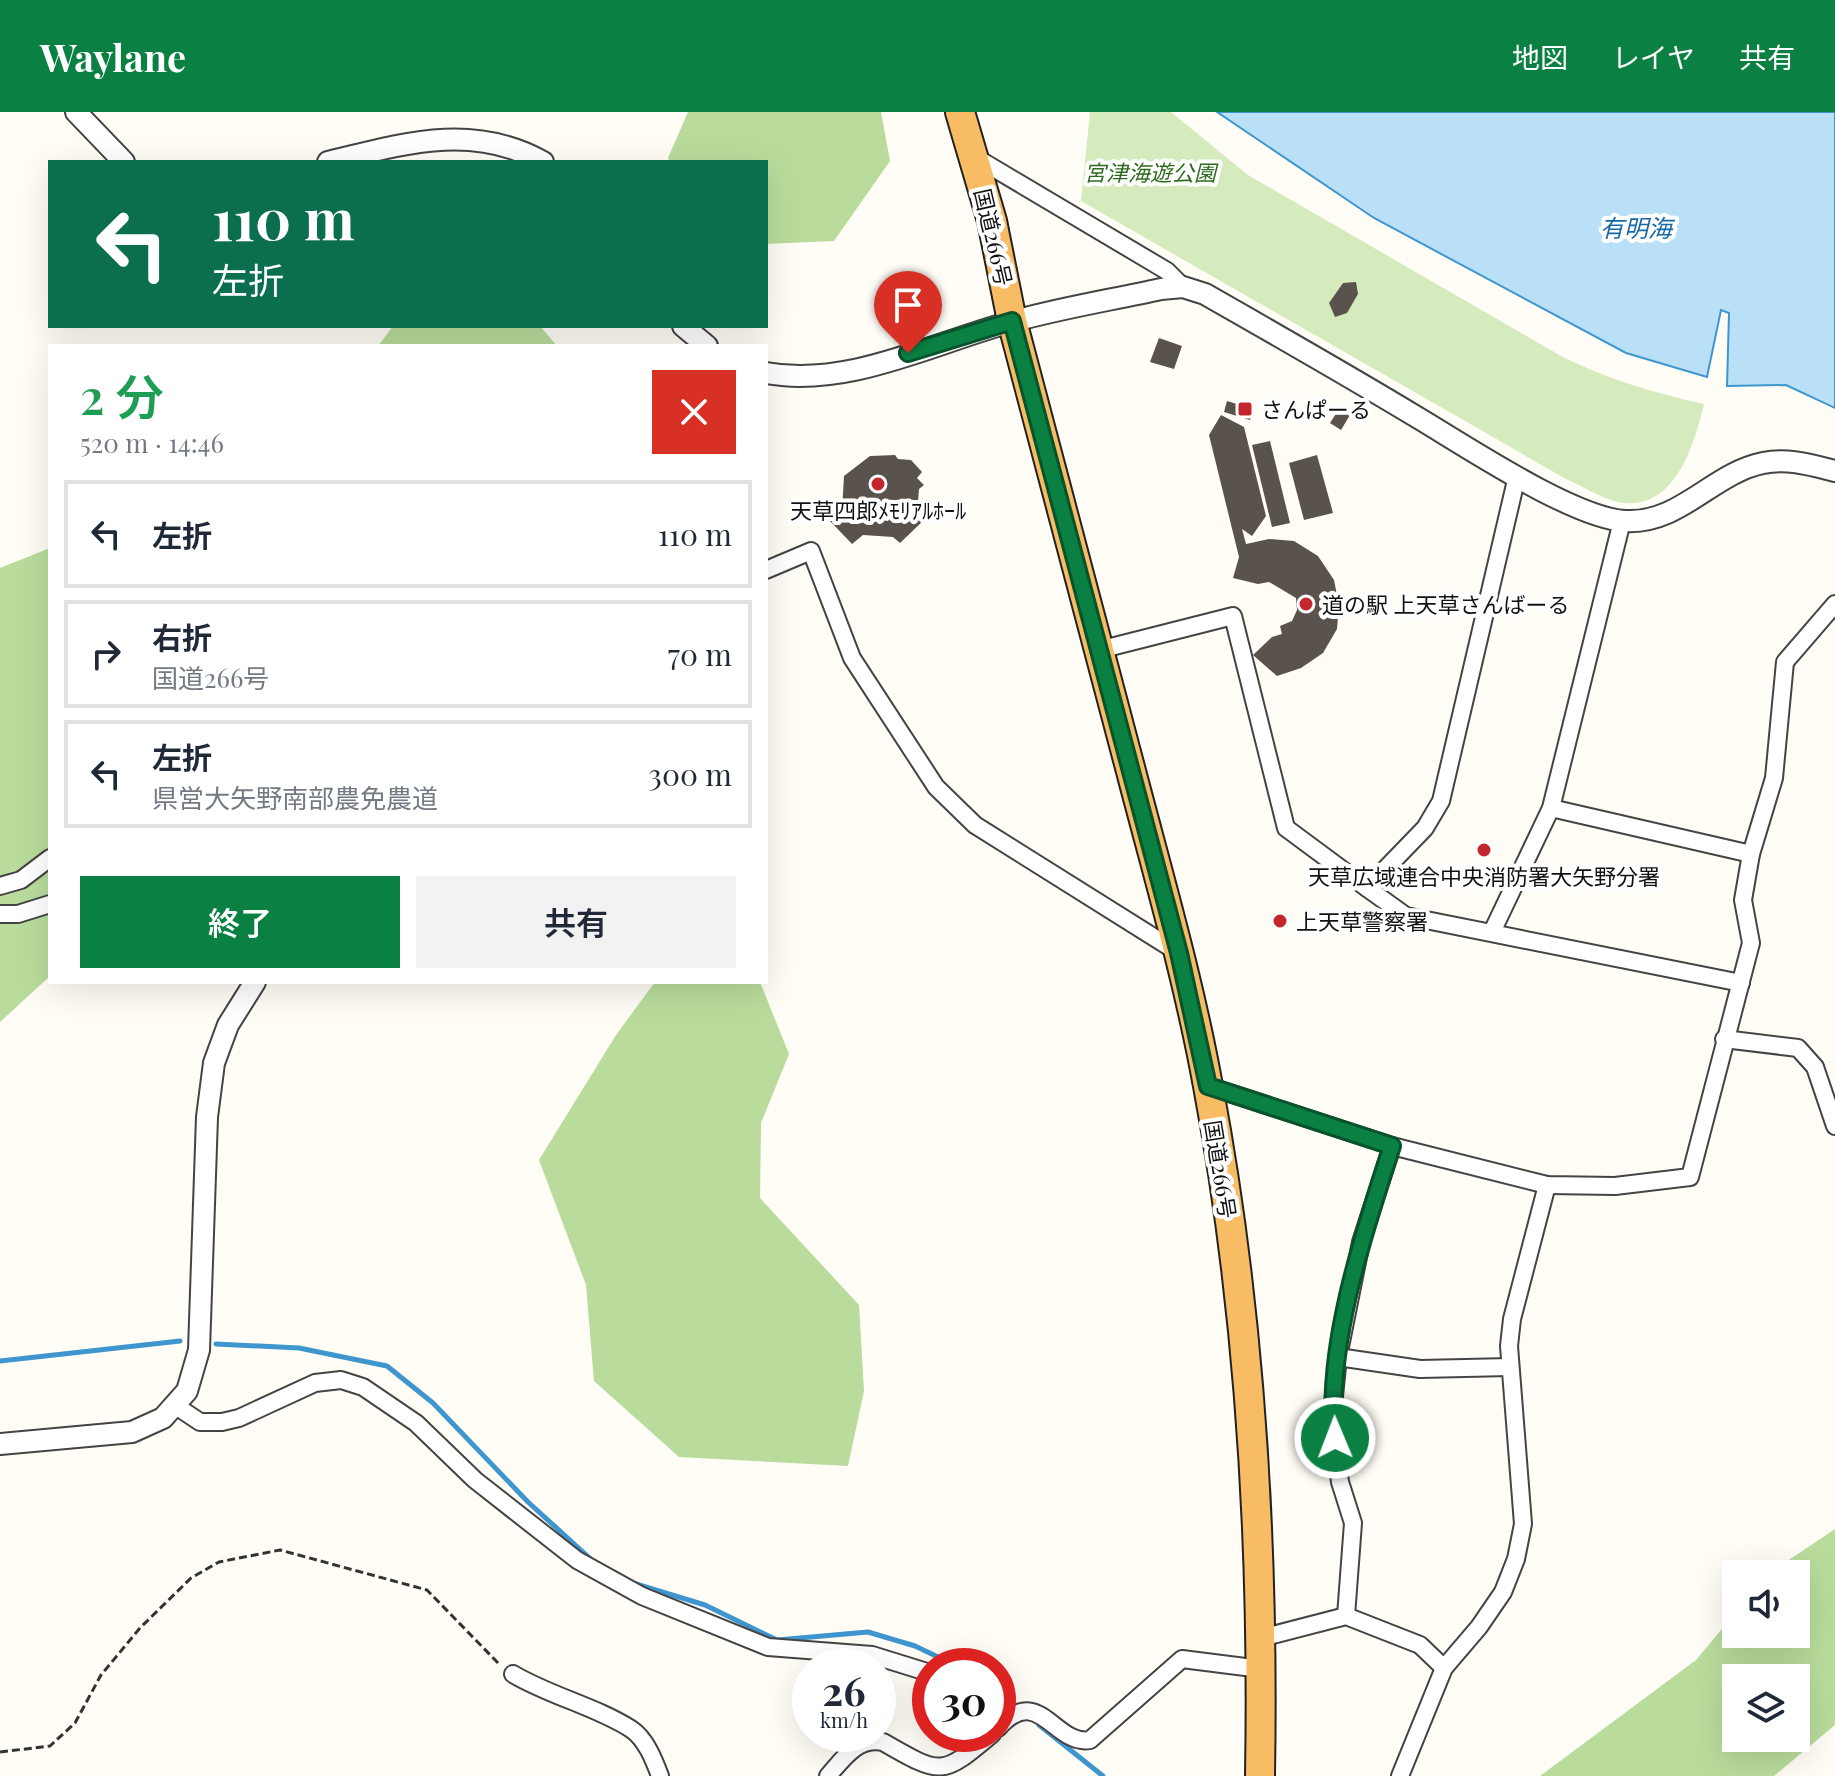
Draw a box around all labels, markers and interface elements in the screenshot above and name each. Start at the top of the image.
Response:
text: Waylane [40,31,186,82]
text: 地図 [1512,38,1568,75]
text: レイヤ [1612,38,1695,75]
text: 共有 [1739,38,1795,75]
park label: 宮津海遊公園 [1084,157,1219,187]
text: 110 m [212,180,355,255]
street label: 国道266号 [968,185,1020,289]
icon: left [80,192,184,296]
water label: 有明海 [1600,211,1676,243]
text: 左折 [212,255,284,303]
pin [874,271,942,353]
icon: arrive [886,283,930,327]
text: 2 分 [80,363,164,427]
button: close [652,370,736,454]
place label: さんぱーる [1261,394,1371,424]
marker: さんぱーる [1236,400,1254,418]
text: 520 m · 14:46 [80,425,224,460]
marker: 天草四郎ﾒﾓﾘｱﾙﾎｰﾙ [869,475,887,493]
place label: 天草四郎ﾒﾓﾘｱﾙﾎｰﾙ [790,495,966,525]
icon: left [84,512,128,556]
text: 110 m [658,514,732,554]
text: 左折 [152,515,212,555]
place label: 道の駅 上天草さんばーる [1322,589,1569,619]
marker: 道の駅 上天草さんばーる [1297,595,1315,613]
text: 右折 [152,617,212,657]
icon: right [84,632,128,676]
text: 70 m [668,634,732,674]
text: 国道266号 [152,660,269,695]
text: 左折 [152,737,212,777]
icon: left [84,752,128,796]
text: 300 m [648,754,732,794]
text: 県営大矢野南部農免農道 [152,780,438,815]
marker: 天草広域連合中央消防署大矢野分署 [1475,841,1493,859]
place label: 天草広域連合中央消防署大矢野分署 [1308,861,1660,891]
button: 終了 [80,876,400,968]
button: 共有 [416,876,736,968]
place label: 上天草警察署 [1296,906,1428,936]
marker: 上天草警察署 [1271,912,1289,930]
street label: 国道266号 [1198,1118,1244,1220]
position arrow [1293,1396,1377,1480]
map controls [1722,1560,1810,1752]
button: sound [1722,1560,1810,1648]
speed limit sign: 30 [912,1648,1016,1752]
text: 26 [822,1663,866,1716]
button: layers [1722,1664,1810,1752]
text: km/h [820,1706,868,1733]

